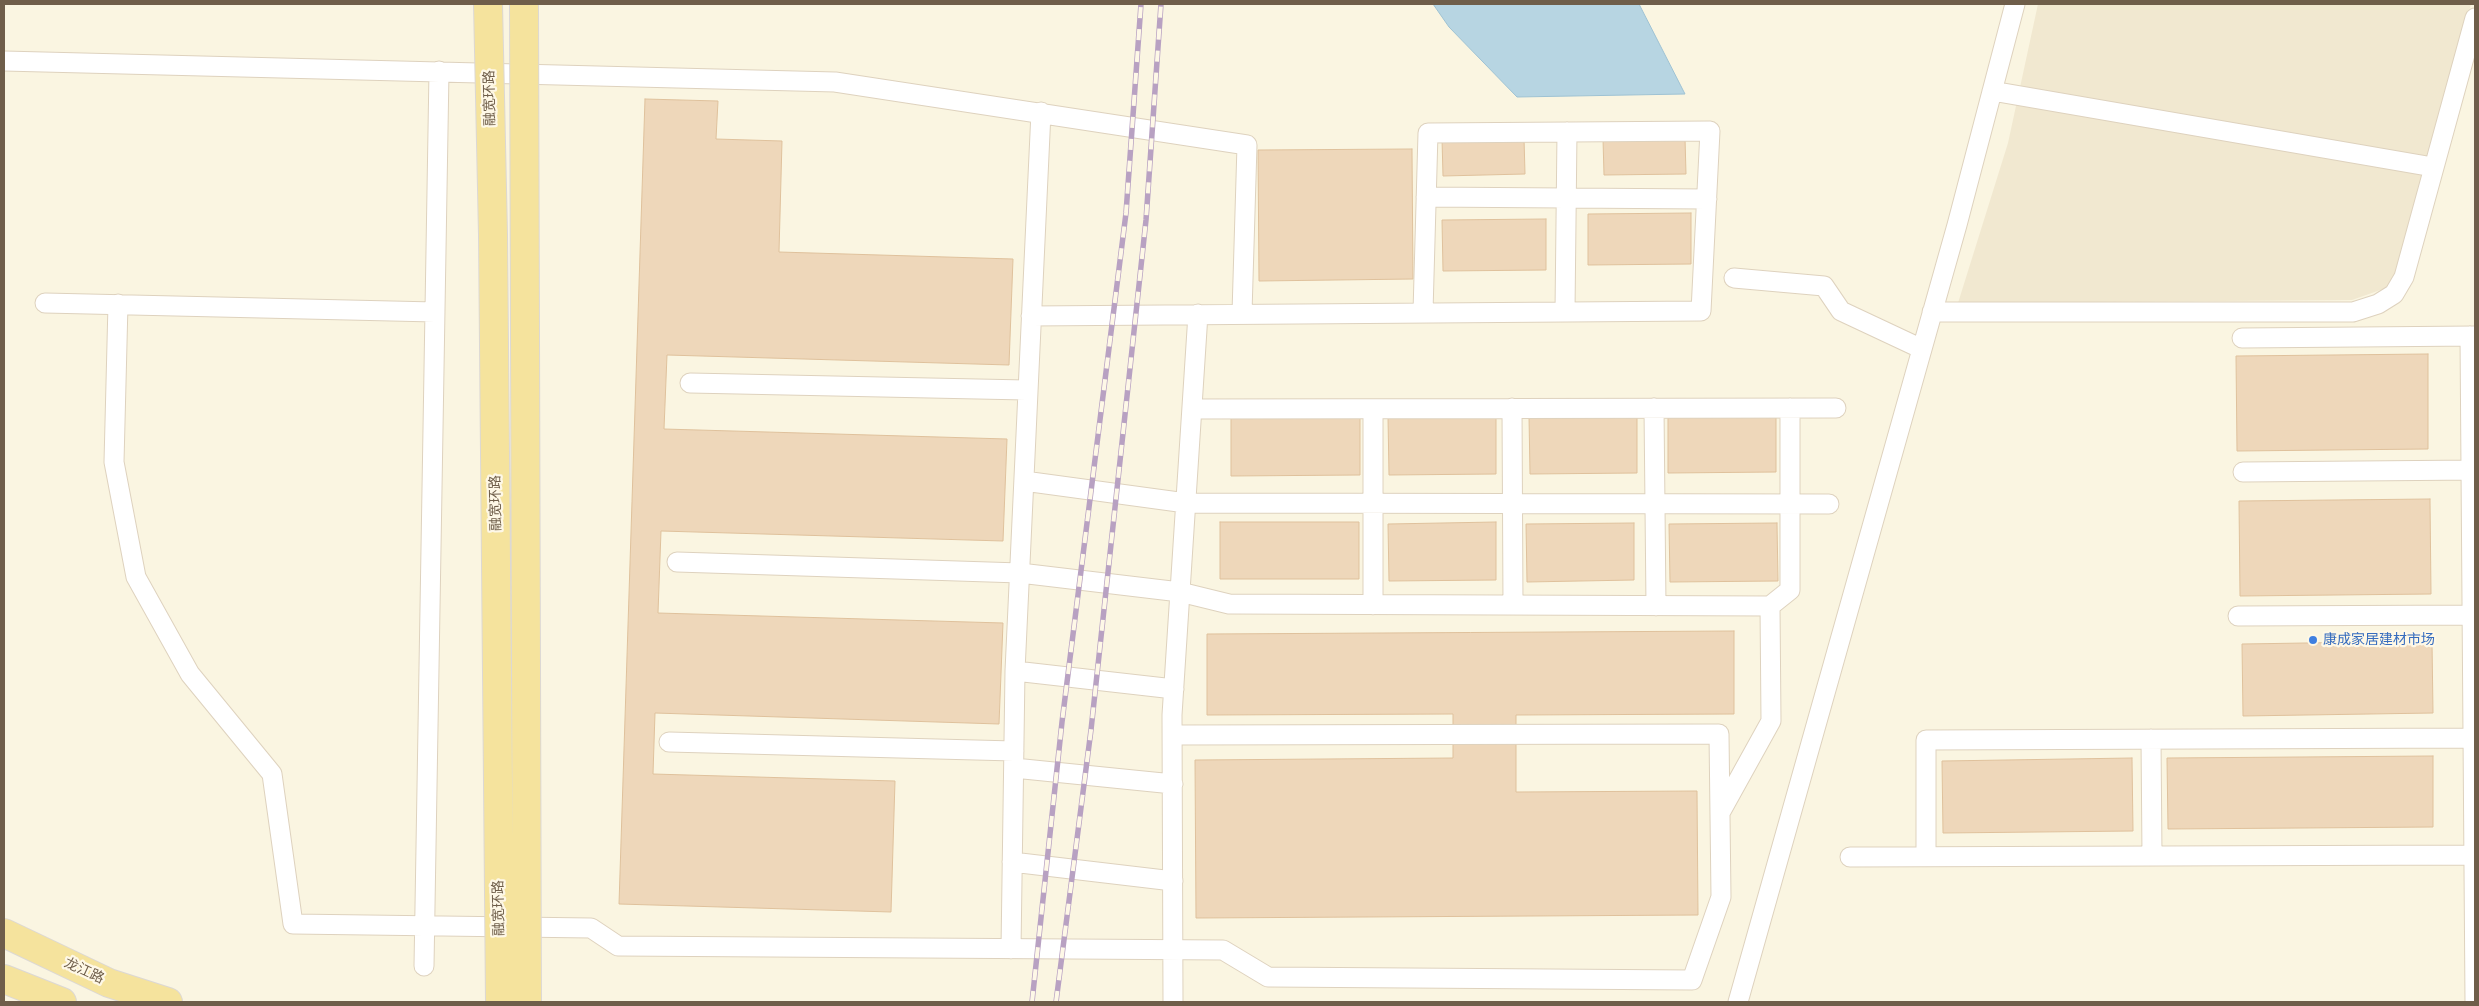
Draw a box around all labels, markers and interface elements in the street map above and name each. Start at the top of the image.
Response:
street label: 融宽环路 [481,70,499,126]
street label: 融宽环路 [487,475,505,531]
place label: 康成家居建材市场 [2323,632,2435,648]
marker: 康成家居建材市场 [2307,634,2319,646]
street label: 融宽环路 [490,880,508,936]
street label: 龙江路 [61,955,107,987]

